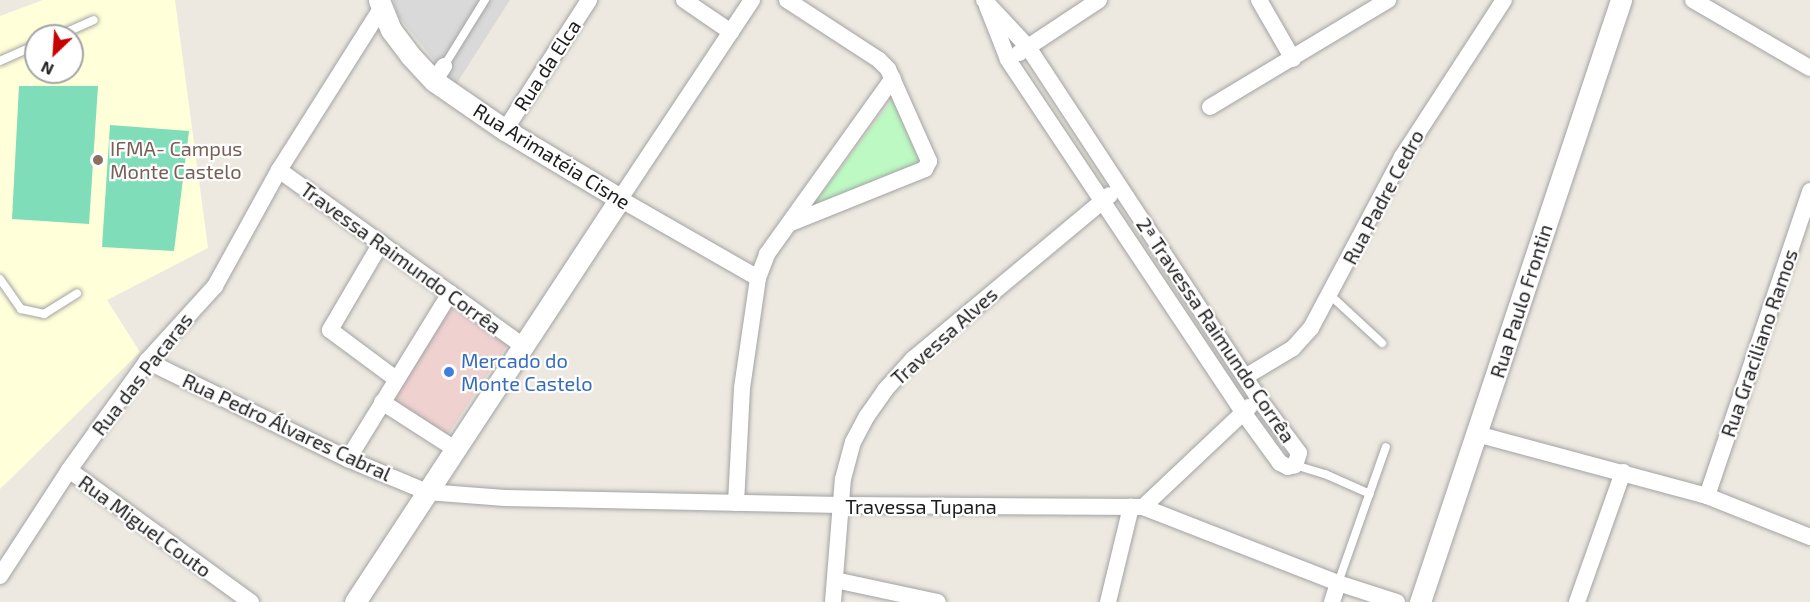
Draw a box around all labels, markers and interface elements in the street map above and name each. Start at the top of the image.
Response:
street label: Rua da Elca [509,15,585,115]
north arrow [24,24,84,84]
text: N [38,58,56,80]
street label: Rua Arimatéia Cisne [469,98,635,214]
street label: Rua Padre Cedro [1337,126,1429,268]
place label: IFMA- Campus Monte Castelo [110,136,242,183]
marker: IFMA- Campus Monte Castelo [91,153,105,167]
street label: Travessa Raimundo Corrêa [296,177,506,339]
street label: 2ª Travessa Raimundo Corrêa [1132,213,1300,447]
street label: Rua Paulo Frontin [1485,221,1557,381]
street label: Rua Graciliano Ramos [1716,246,1802,440]
street label: Travessa Alves [886,282,1002,390]
street label: Rua das Pacaras [87,308,197,440]
place label: Mercado do Monte Castelo [461,348,593,395]
marker: Mercado do Monte Castelo [442,365,456,379]
street label: Rua Pedro Álvares Cabral [179,368,395,486]
street label: Rua Miguel Couto [74,470,216,582]
street label: Travessa Tupana [845,494,997,518]

